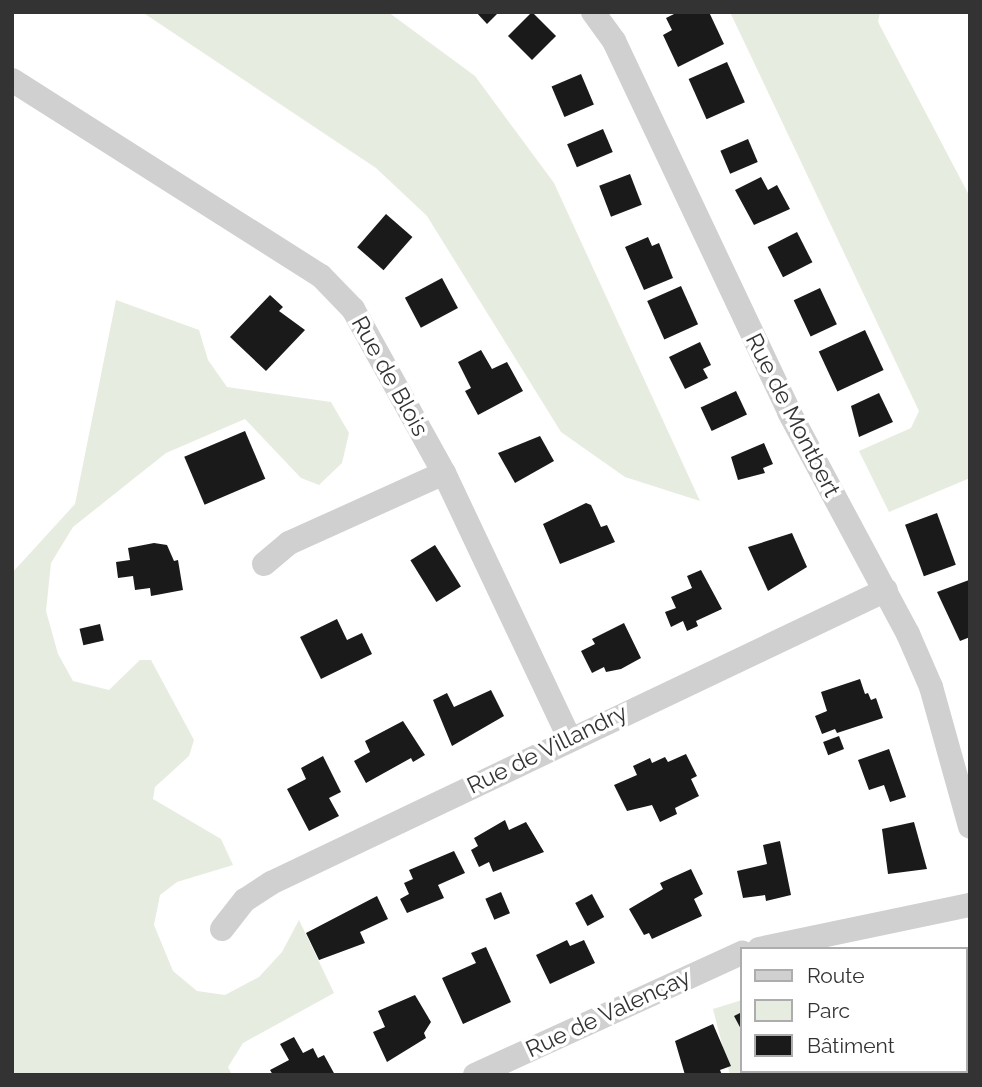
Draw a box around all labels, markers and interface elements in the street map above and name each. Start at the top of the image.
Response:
street label: Rue de Blois [346,311,434,441]
street label: Rue de Montbert [740,329,846,501]
street label: Rue de Villandry [462,698,632,800]
legend [740,947,968,1073]
street label: Rue de Valençay [521,963,695,1063]
text: Route [807,963,865,988]
text: Parc [807,998,850,1023]
text: Bâtiment [807,1033,895,1058]

